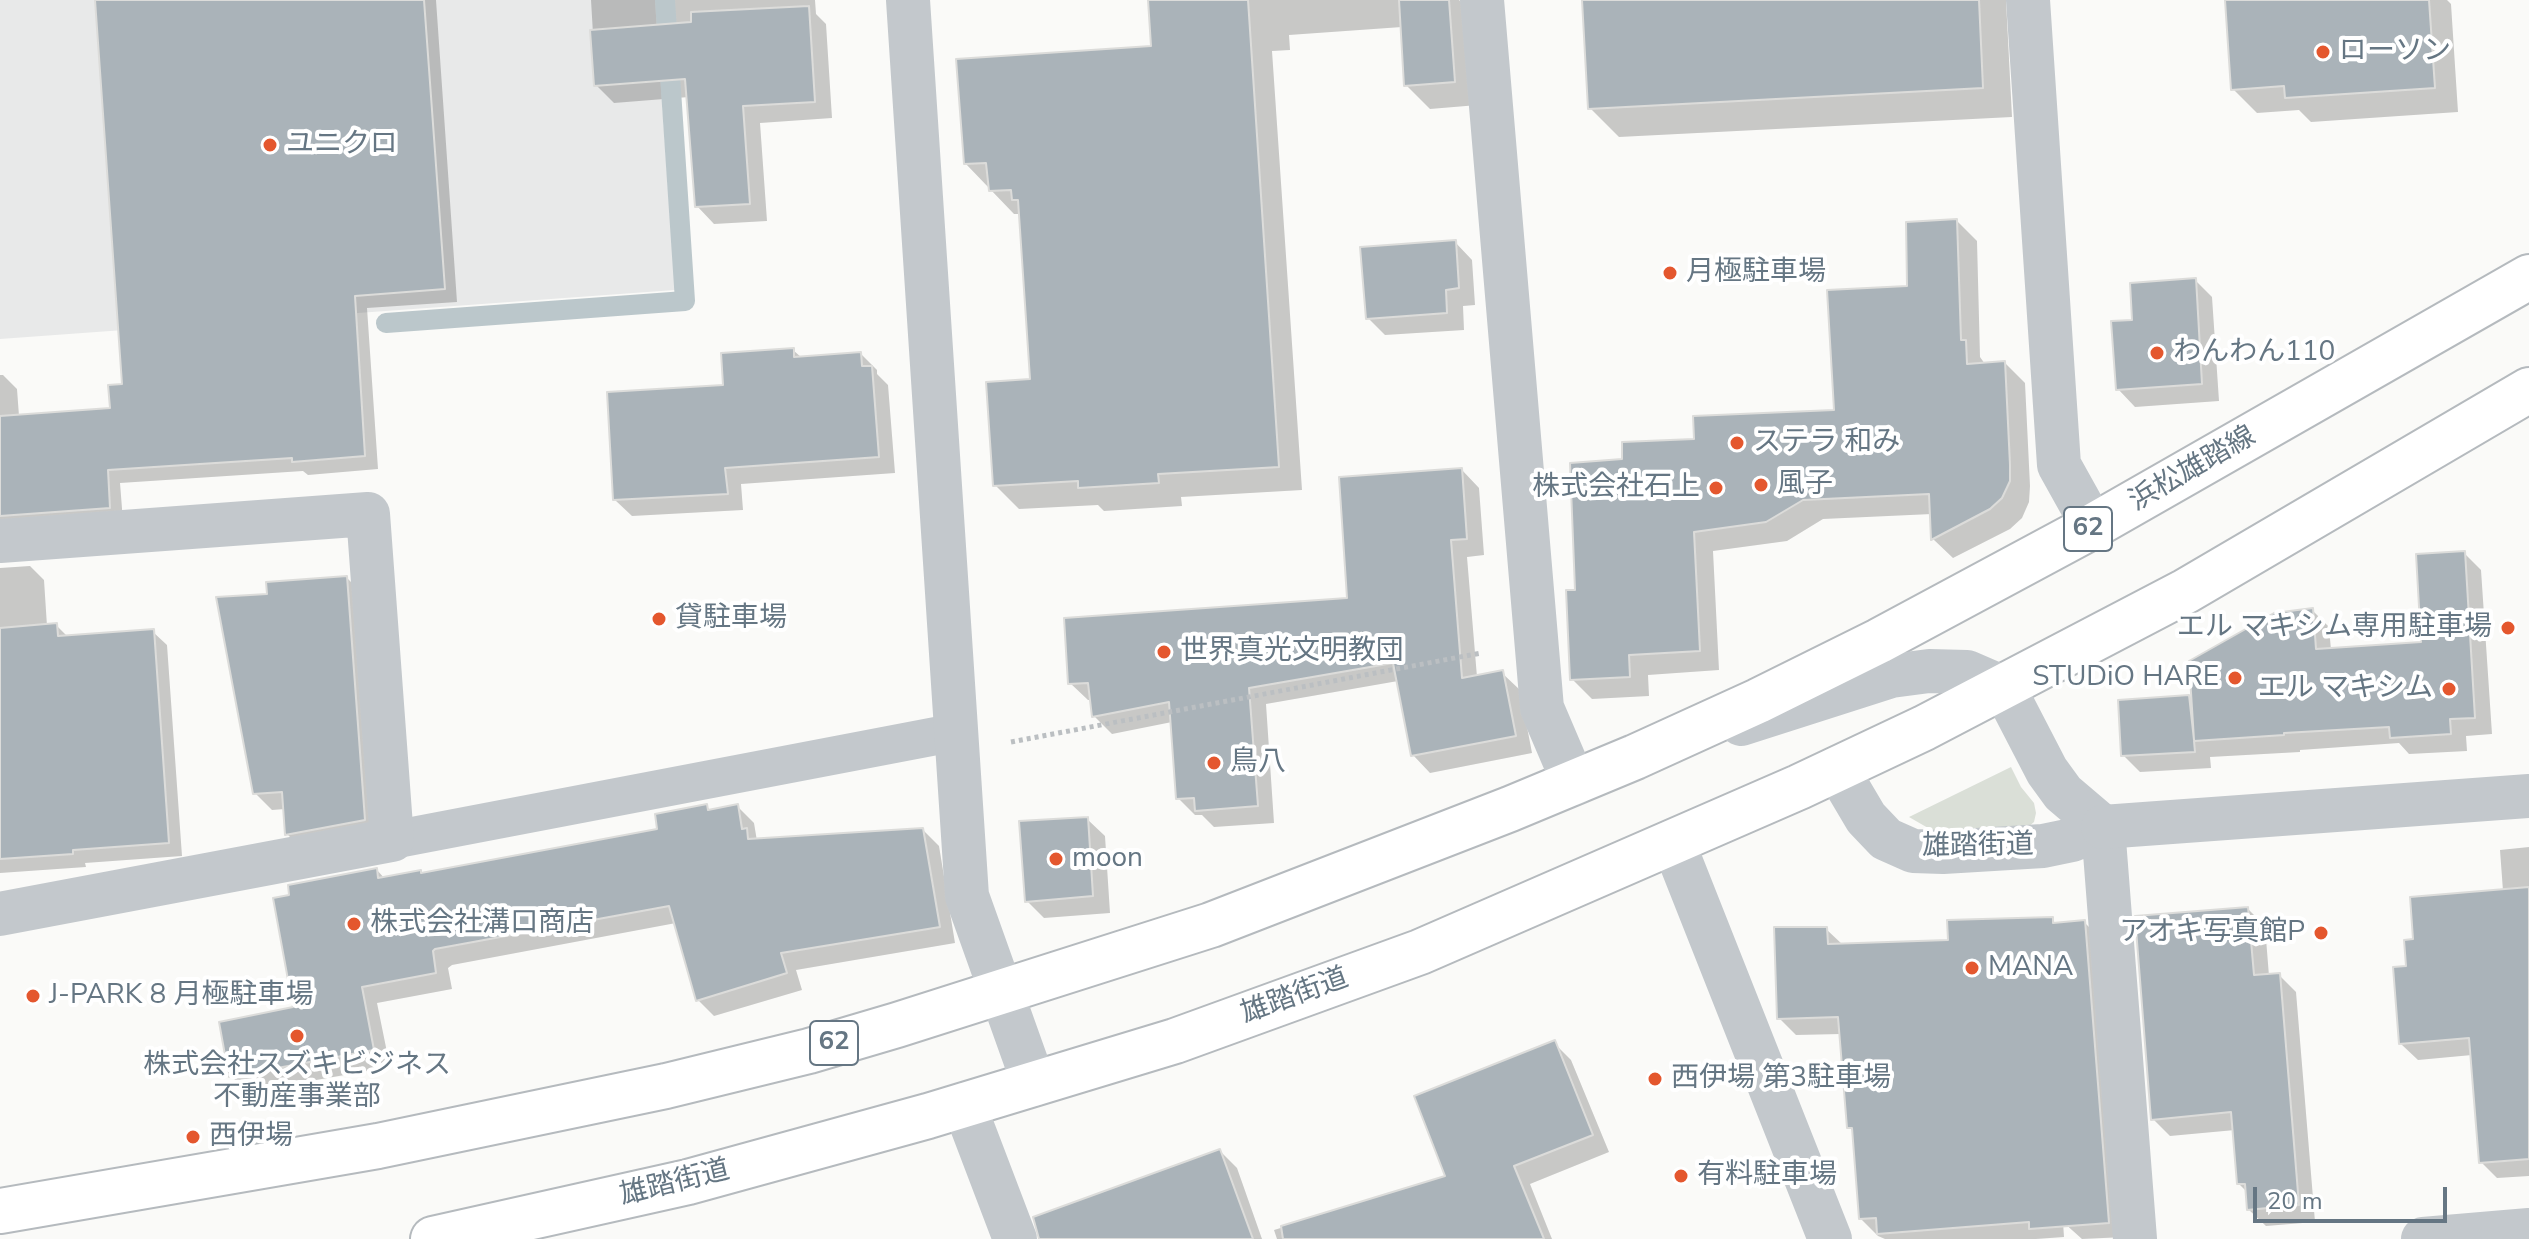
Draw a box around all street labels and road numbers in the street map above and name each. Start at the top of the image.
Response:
street label: 浜松雄踏線 [2124,420,2262,520]
road number: 62 [2064,507,2112,551]
street label: 雄踏街道 [1922,829,2034,865]
street label: 雄踏街道 [1237,962,1353,1032]
road number: 62 [810,1021,858,1065]
street label: 雄踏街道 [617,1154,733,1214]

